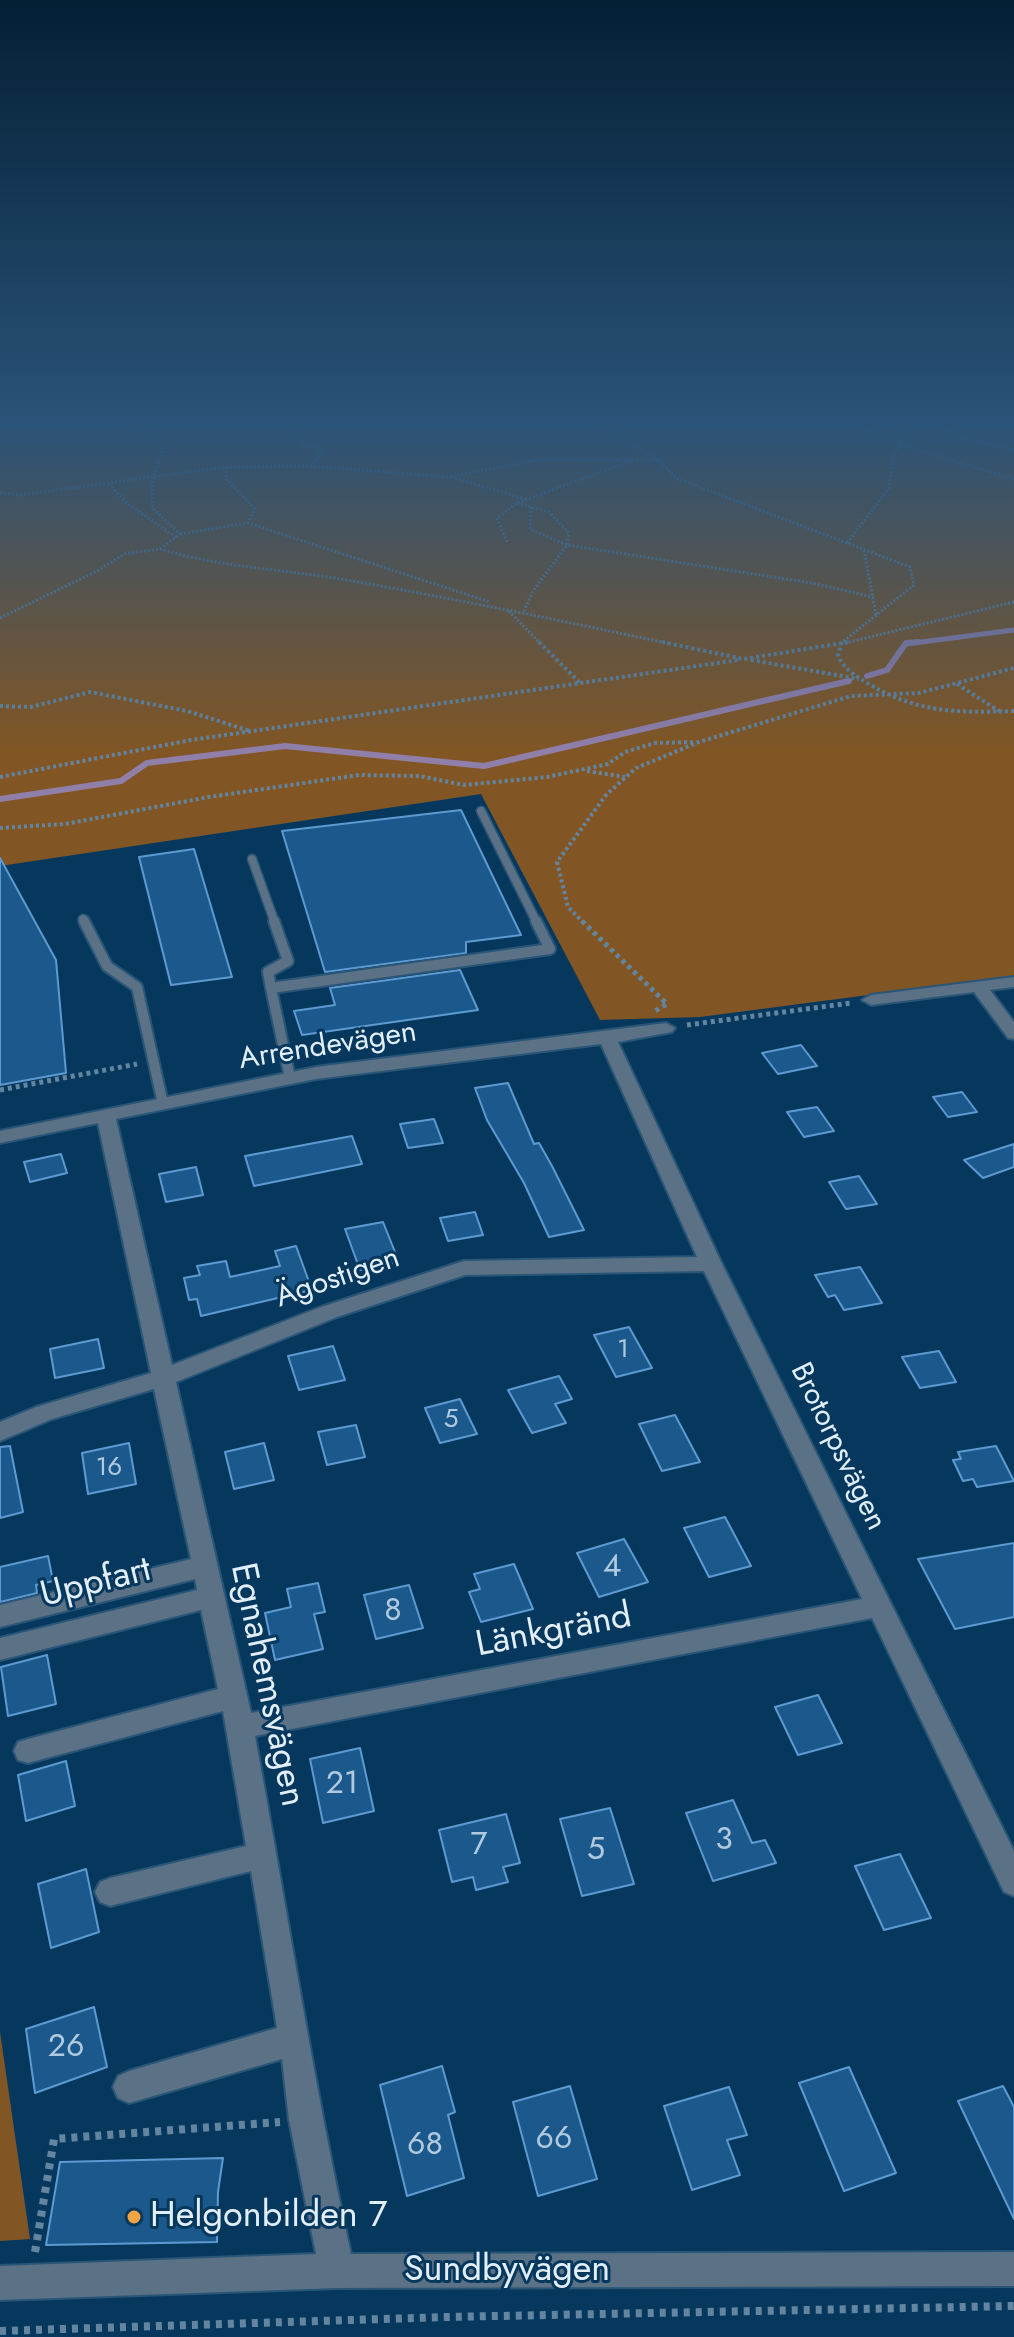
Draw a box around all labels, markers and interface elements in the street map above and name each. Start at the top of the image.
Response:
street label: Arrendevägen [237,1015,419,1079]
street label: Ägostigen [271,1241,405,1317]
house number: 1 [617,1335,629,1367]
street label: Brotorpsvägen [781,1357,893,1537]
house number: 5 [444,1405,458,1437]
house number: 16 [96,1453,122,1485]
street label: Uppfart [36,1549,156,1619]
house number: 4 [603,1549,621,1587]
street label: Egnahemsvägen [219,1559,313,1811]
house number: 8 [384,1593,402,1631]
street label: Länkgränd [473,1596,635,1668]
house number: 21 [326,1766,358,1804]
house number: 3 [715,1822,733,1860]
house number: 7 [471,1827,487,1865]
house number: 5 [587,1832,605,1870]
house number: 26 [48,2029,84,2067]
house number: 66 [536,2121,572,2159]
house number: 68 [407,2127,443,2165]
place label: Helgonbilden 7 [150,2195,387,2239]
marker: Helgonbilden 7 [125,2208,143,2226]
street label: Sundbyvägen [404,2249,610,2293]

